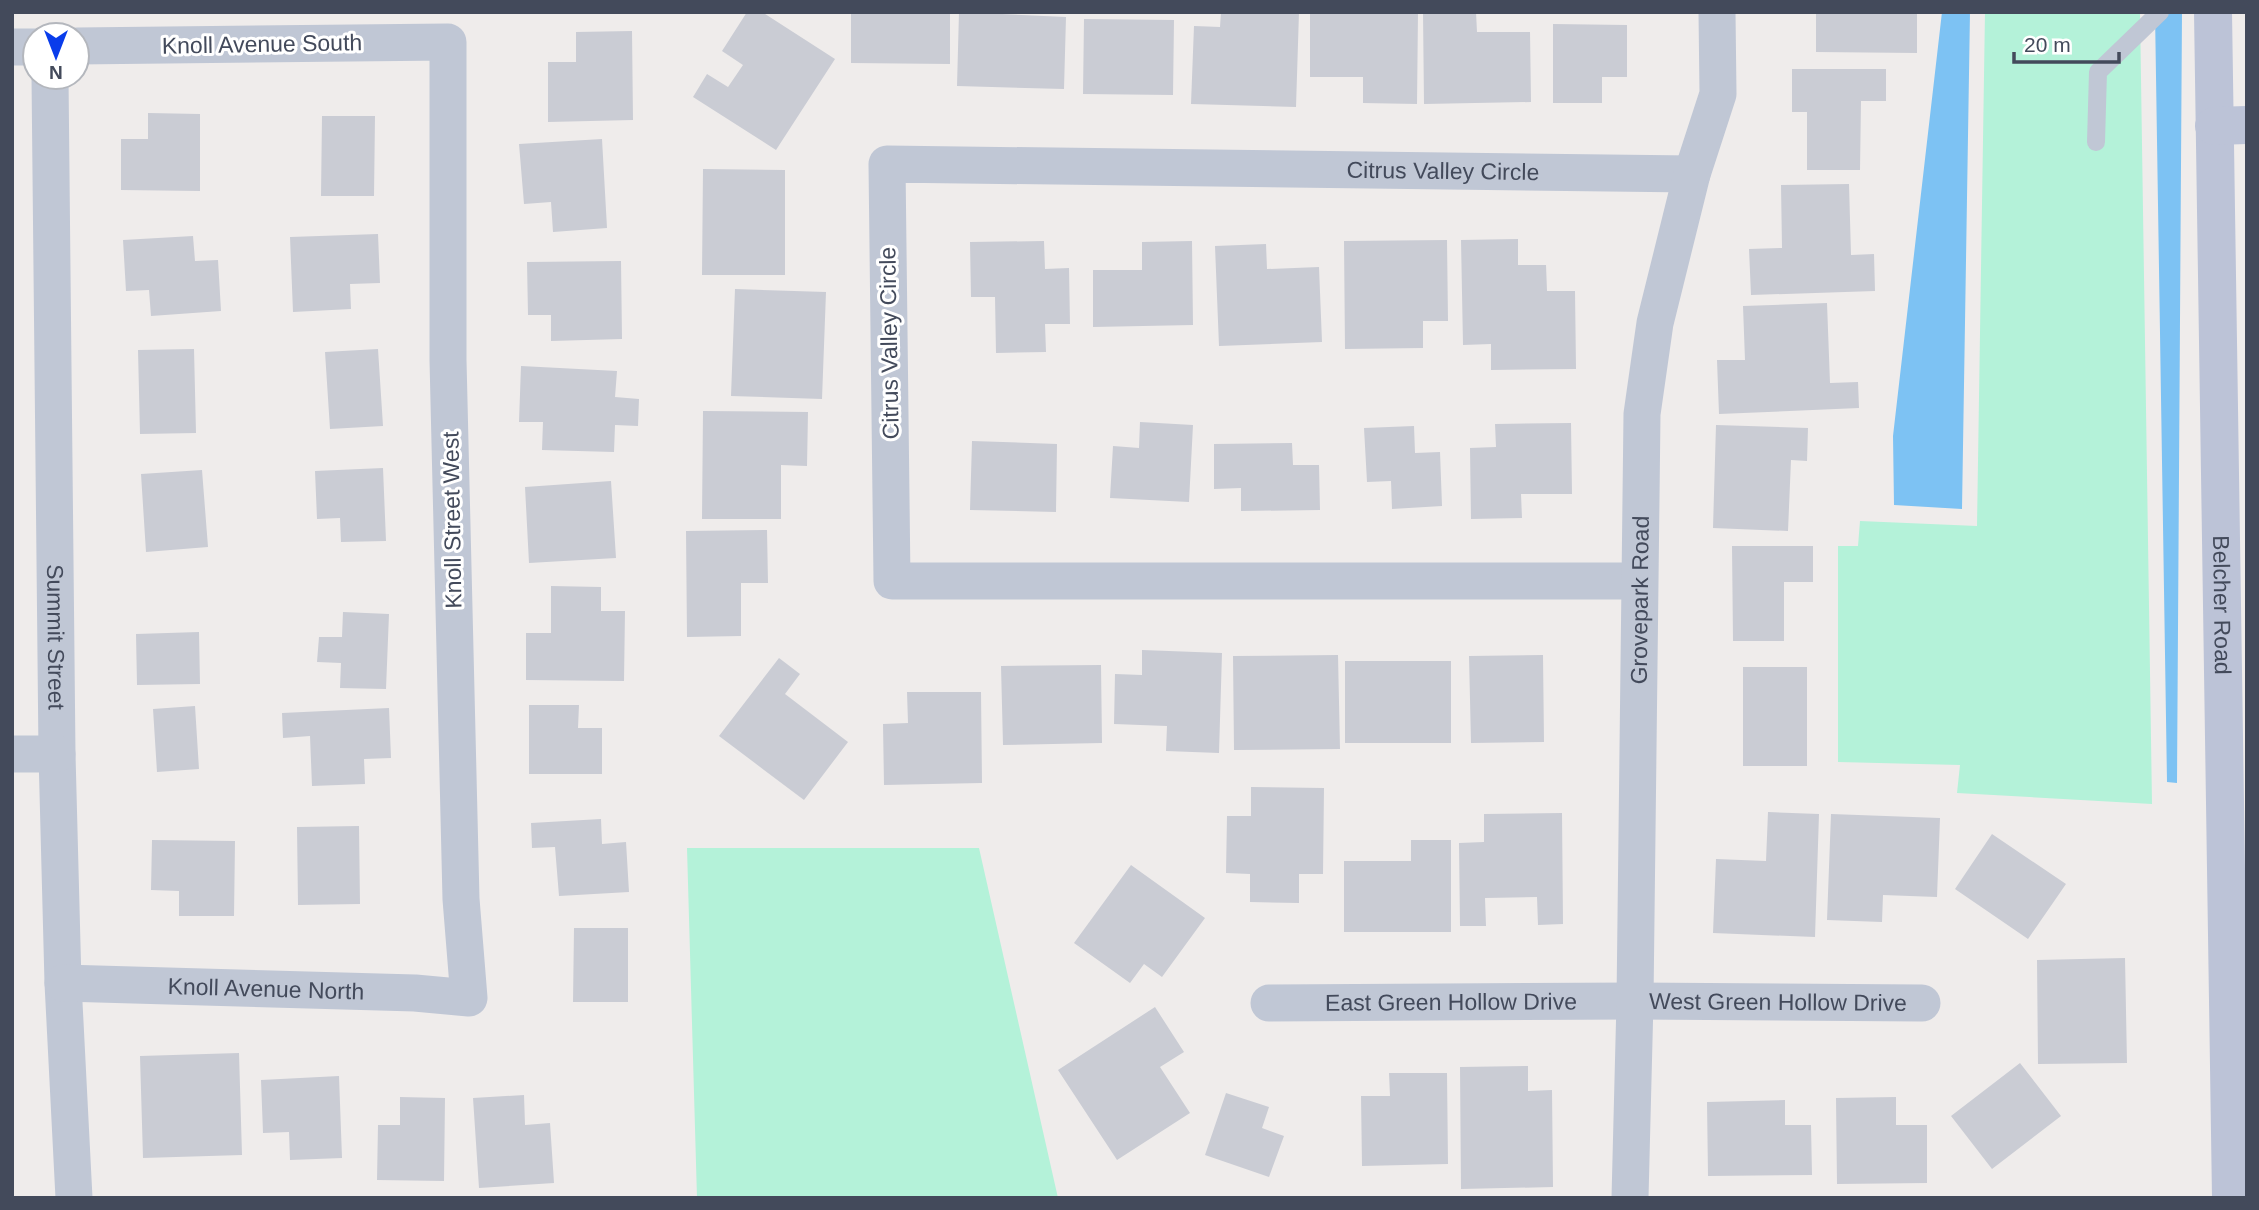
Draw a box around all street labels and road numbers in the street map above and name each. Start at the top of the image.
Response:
street label: Knoll Avenue South [162,29,362,59]
street label: Citrus Valley Circle [1346,157,1539,185]
street label: Citrus Valley Circle [874,247,904,439]
street label: Knoll Street West [437,431,467,609]
street label: Grovepark Road [1626,516,1654,685]
street label: Belcher Road [2208,535,2236,675]
street label: Summit Street [42,564,70,711]
street label: Knoll Avenue North [167,973,365,1005]
street label: East Green Hollow Drive [1325,988,1577,1016]
street label: West Green Hollow Drive [1649,988,1907,1016]

